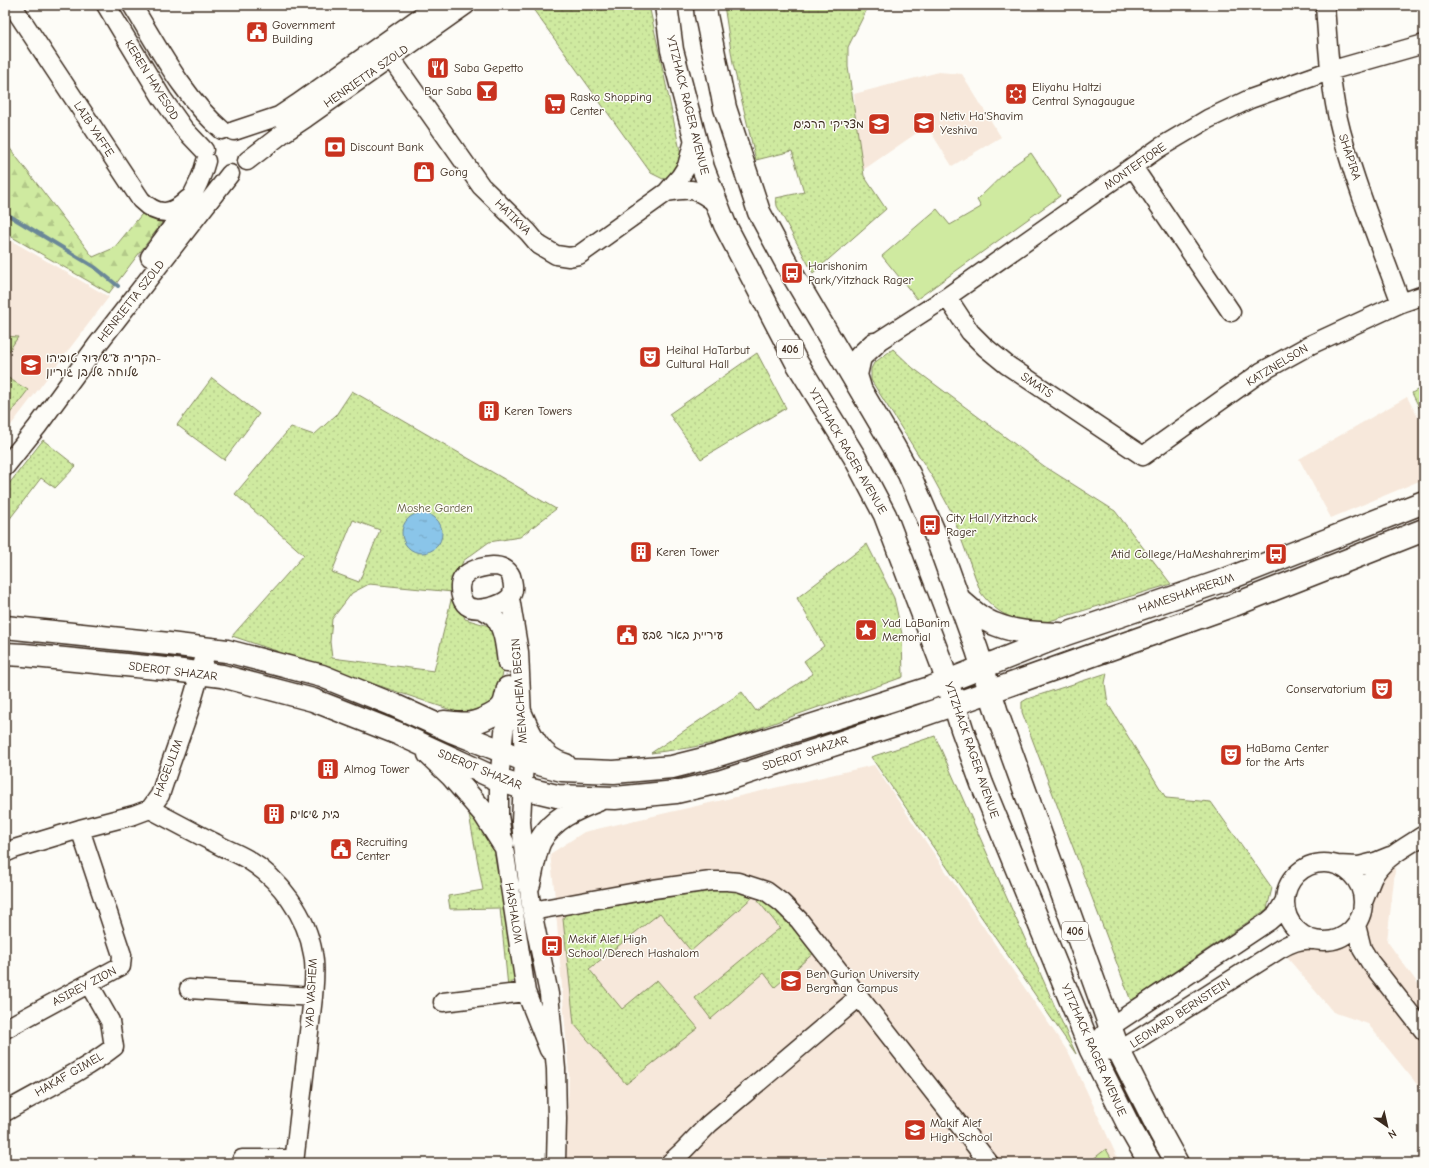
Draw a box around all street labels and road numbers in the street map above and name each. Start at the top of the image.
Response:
street label: YITZHACK RAGER AVENUE [664,34,712,176]
street label: KEREN HAYESOD [122,38,182,122]
street label: HENRIETTA SZOLD [321,42,411,110]
street label: LAIB YAFFE [71,99,117,159]
street label: SHAPIRA [1336,132,1364,182]
street label: MONTEFIORE [1101,139,1169,193]
street label: HATIKVA [492,196,534,238]
street label: HENRIETTA SZOLD [95,257,167,345]
road number: 406 [777,340,803,358]
street label: KATZNELSON [1244,341,1310,389]
street label: SMATS [1018,369,1056,401]
street label: YITZHACK RAGER AVENUE [806,385,890,517]
street label: HAMESHAHRERIM [1136,570,1236,616]
street label: MENACHEM BEGIN [508,638,530,744]
street label: SDEROT SHAZAR [128,659,218,683]
street label: YITZHACK RAGER AVENUE [942,680,1002,820]
street label: SDEROT SHAZAR [760,733,850,773]
street label: HAGEULIM [151,737,185,799]
street label: SDEROT SHAZAR [436,746,524,792]
street label: HASHALOM [502,882,526,944]
road number: 406 [1062,922,1088,940]
street label: YAD VASHEM [302,958,320,1028]
street label: ASIREY ZION [49,963,119,1009]
street label: LEONARD BERNSTEIN [1127,975,1233,1051]
street label: YITZHACK RAGER AVENUE [1058,982,1130,1118]
street label: HAKAF GIMEL [32,1049,106,1099]

